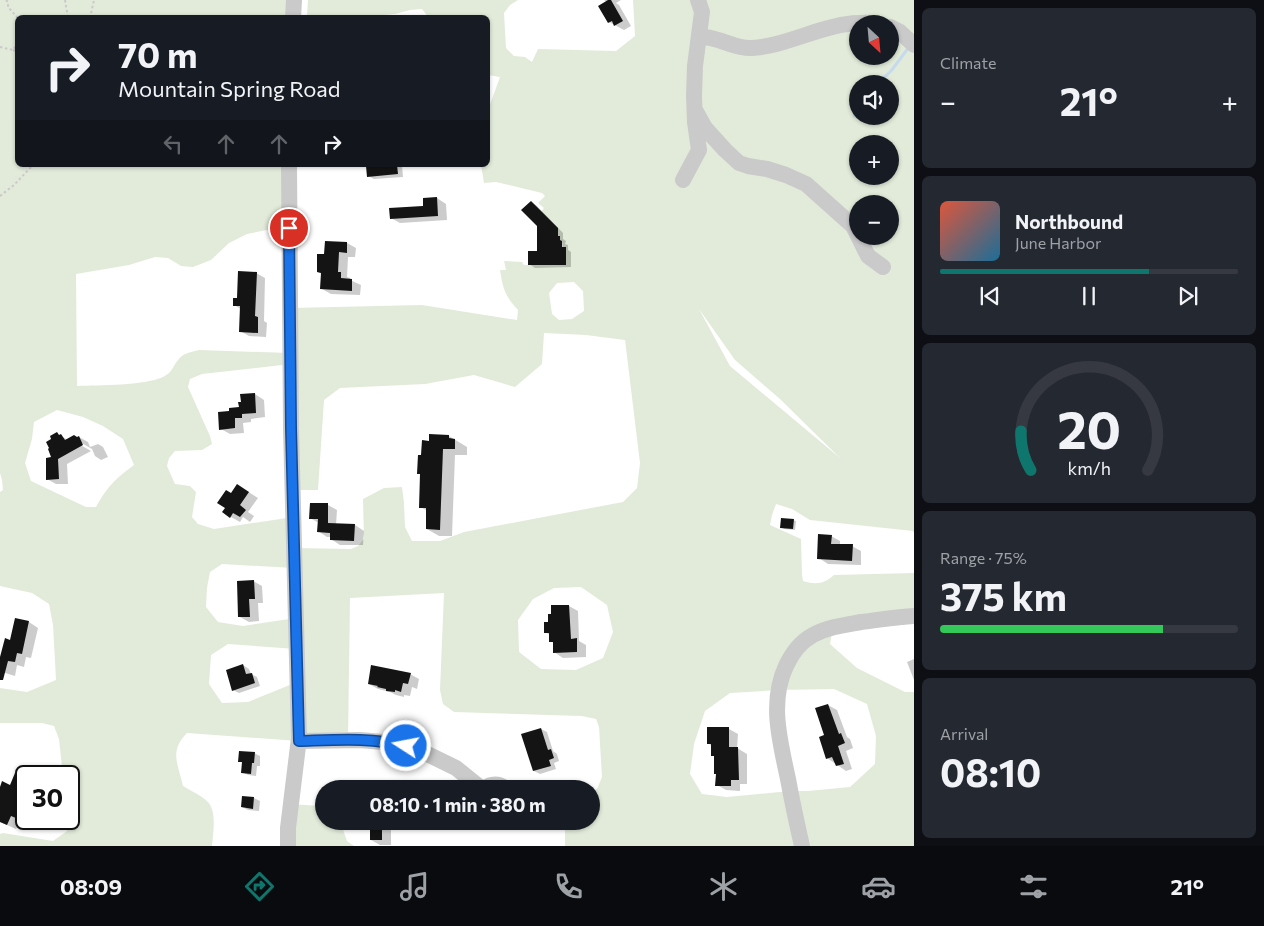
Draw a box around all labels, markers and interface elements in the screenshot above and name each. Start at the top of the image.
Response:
north arrow [849,15,899,65]
map controls [849,15,899,245]
text: 70 m [118,32,198,75]
icon: right [35,35,100,100]
text: Climate [940,53,996,72]
text: Mountain Spring Road [118,75,341,102]
button: sound [849,75,899,125]
text: 21° [1060,77,1118,124]
text: − [940,84,956,118]
text: + [1222,84,1238,118]
icon: left [159,130,187,158]
icon: ahead [212,130,240,158]
icon: ahead [265,130,293,158]
icon: right [318,130,346,158]
button: + [849,135,899,185]
button: − [849,195,899,245]
pin [268,207,310,249]
text: Northbound [1015,210,1123,233]
icon: arrive [275,214,303,242]
text: June Harbor [1015,233,1101,252]
icon: previous [976,282,1004,310]
icon: pause [1075,282,1103,310]
icon: next [1174,282,1202,310]
text: 20 [1057,396,1121,460]
text: km/h [1067,457,1111,479]
text: Range · 75% [940,548,1027,567]
text: 375 km [940,572,1067,619]
position arrow [379,719,431,771]
text: Arrival [940,724,988,743]
text: 08:10 [940,748,1041,795]
speed limit sign: 30 [15,765,80,830]
text: 08:10 · 1 min · 380 m [370,793,545,816]
icon: directions [242,869,277,904]
icon: music [397,869,432,904]
icon: phone [551,869,586,904]
icon: climate [706,869,741,904]
icon: car [861,869,896,904]
icon: filters [1016,869,1051,904]
text: 08:09 [60,873,122,900]
text: 21° [1170,873,1204,900]

